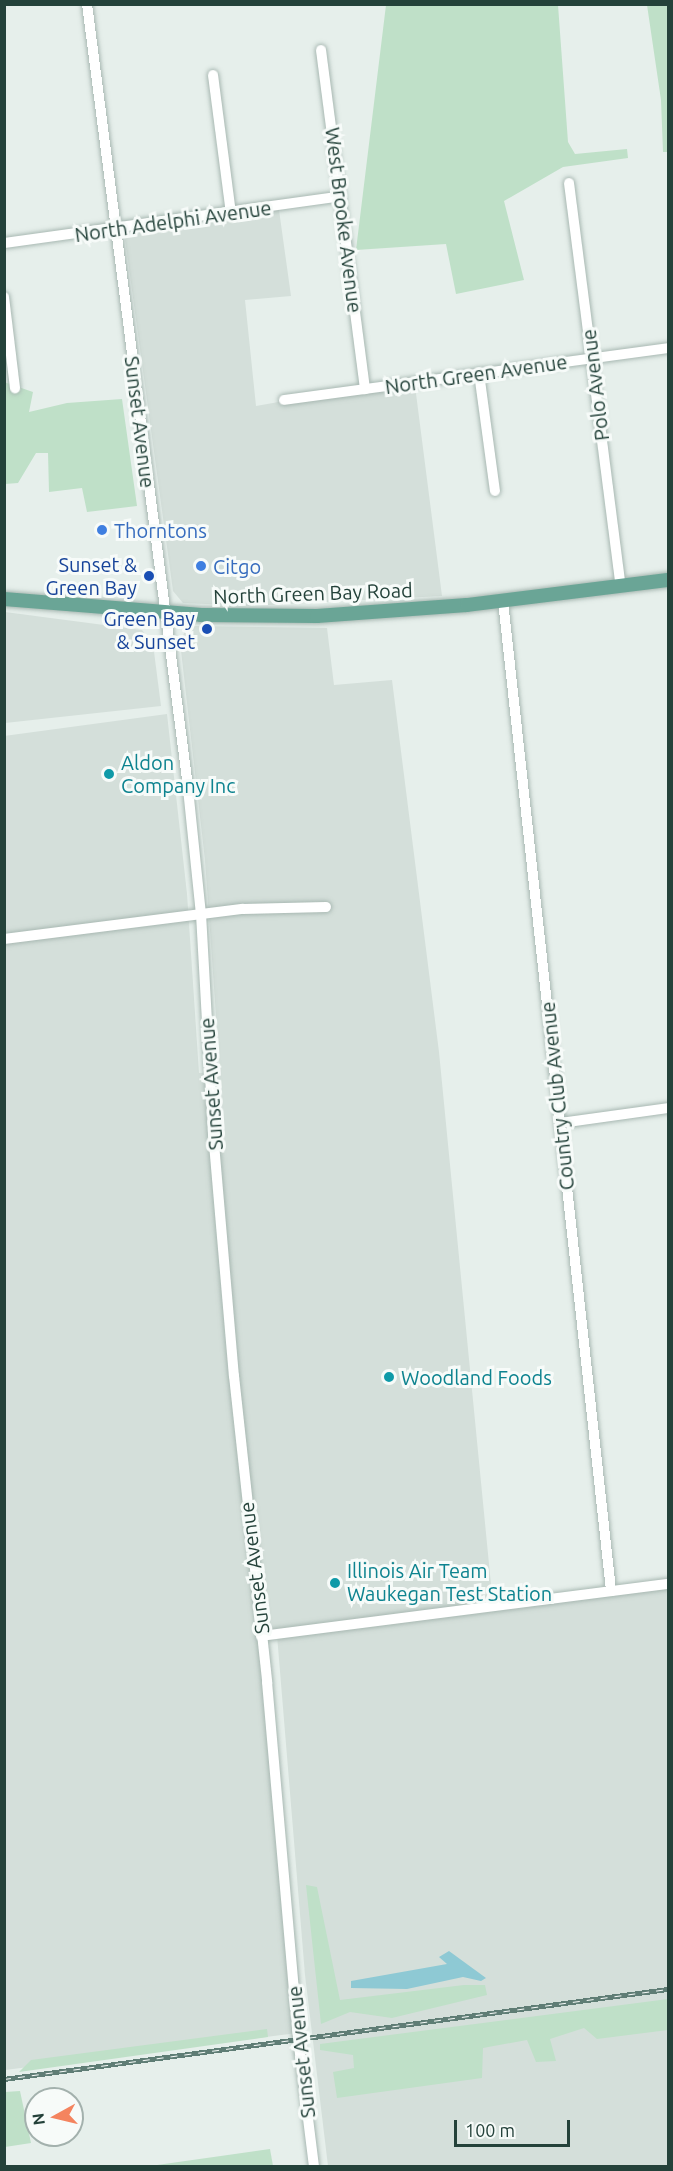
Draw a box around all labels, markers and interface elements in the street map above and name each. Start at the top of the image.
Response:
street label: West Brooke Avenue [321,126,367,314]
street label: North Adelphi Avenue [73,195,273,247]
street label: Polo Avenue [576,328,614,442]
street label: North Green Avenue [383,349,569,399]
street label: Sunset Avenue [120,355,160,489]
place label: Thorntons [114,518,207,542]
marker: Thorntons [95,523,109,537]
place label: Sunset & Green Bay [46,552,137,599]
place label: Citgo [213,554,261,578]
marker: Citgo [194,559,208,573]
marker: Sunset & Green Bay [142,569,156,583]
street label: North Green Bay Road [213,578,413,608]
place label: Green Bay & Sunset [104,606,195,653]
marker: Green Bay & Sunset [200,622,214,636]
place label: Aldon Company Inc [121,750,235,797]
marker: Aldon Company Inc [102,767,116,781]
street label: Country Club Avenue [535,1001,579,1191]
street label: Sunset Avenue [194,1017,228,1151]
place label: Woodland Foods [401,1365,552,1389]
marker: Woodland Foods [382,1370,396,1384]
street label: Sunset Avenue [234,1501,274,1635]
place label: Illinois Air Team Waukegan Test Station [347,1559,552,1606]
marker: Illinois Air Team Waukegan Test Station [328,1576,342,1590]
street label: Sunset Avenue [282,1985,320,2119]
north arrow [24,2087,84,2147]
scale bar [457,2108,572,2146]
text: N [28,2112,48,2126]
text: 100 m [465,2120,515,2140]

